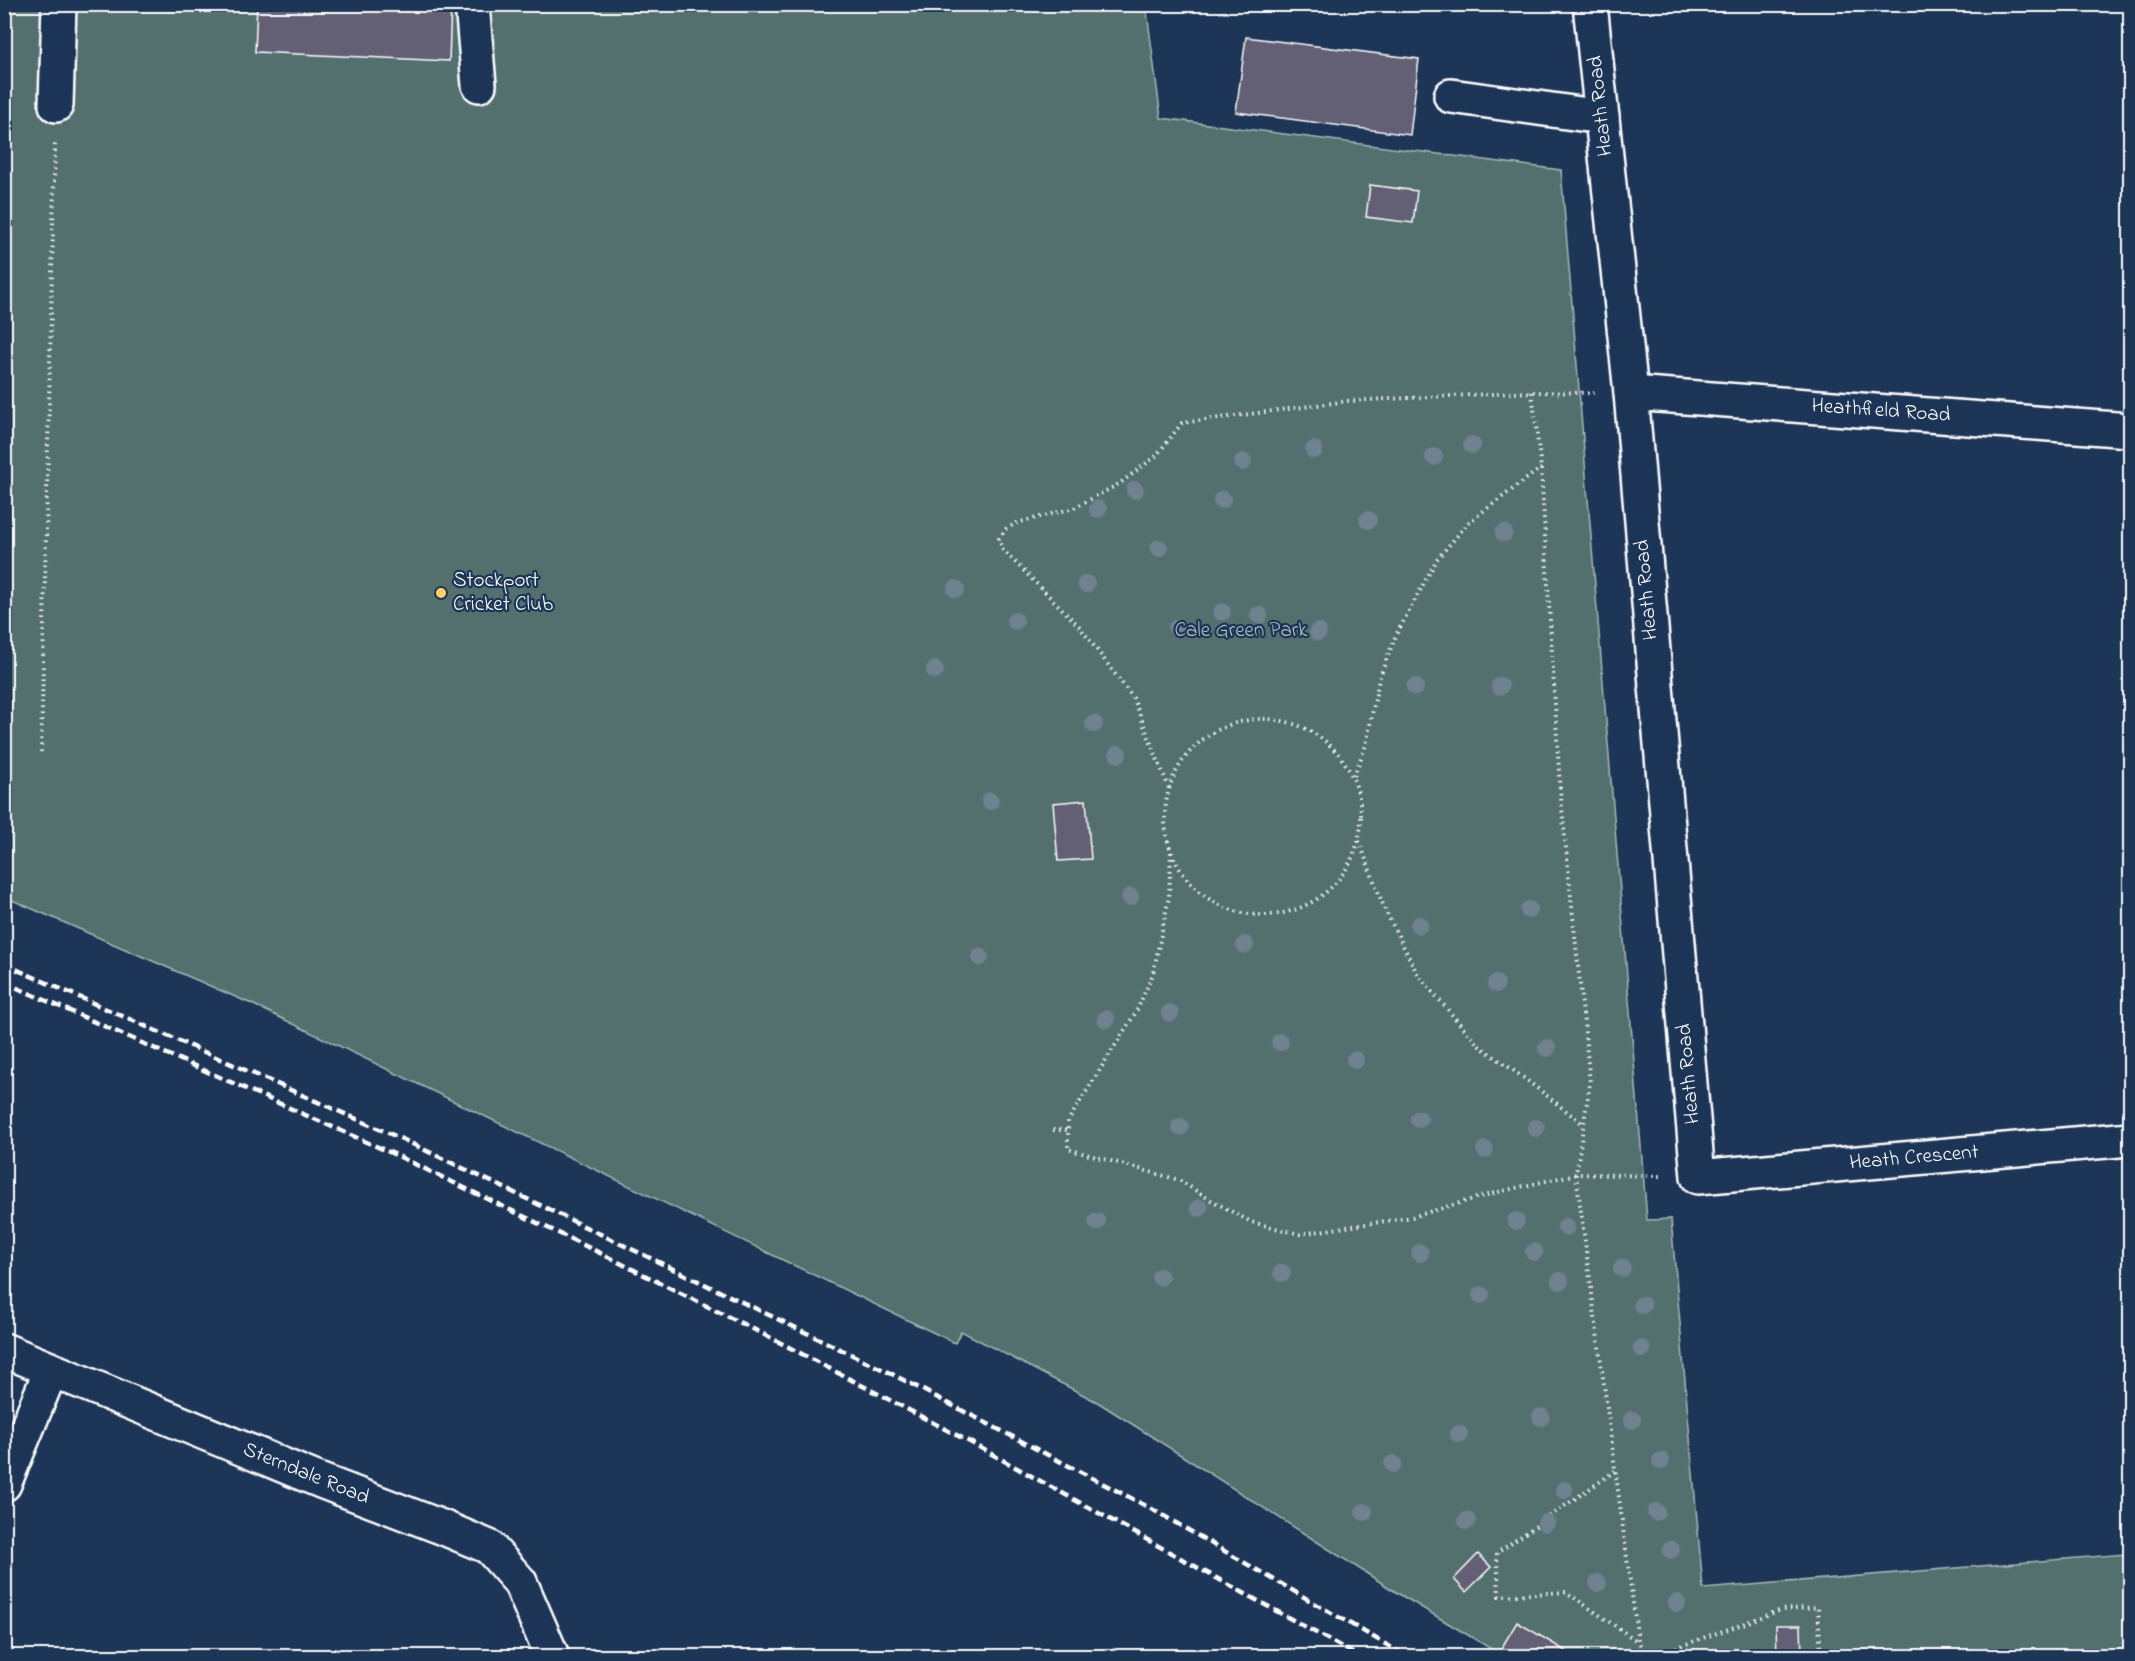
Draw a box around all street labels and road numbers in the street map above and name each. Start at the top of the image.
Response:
street label: Heath Road [1581,54,1621,158]
street label: Heathfield Road [1811,391,1952,431]
street label: Heath Road [1628,538,1666,642]
street label: Heath Road [1670,1022,1708,1126]
street label: Heath Crescent [1848,1137,1980,1179]
street label: Sterndale Road [238,1435,374,1513]

